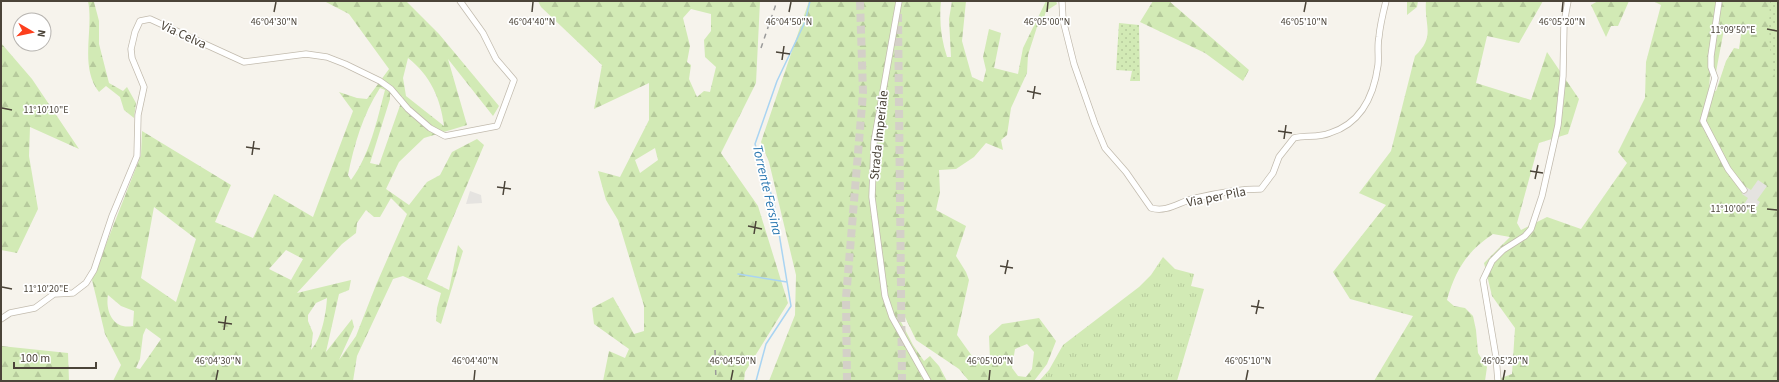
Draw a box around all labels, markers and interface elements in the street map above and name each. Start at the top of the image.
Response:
north arrow [12,12,52,52]
text: 46°04'30"N [251,15,297,29]
text: 46°04'40"N [509,15,555,29]
text: 46°04'50"N [766,15,812,29]
text: 46°05'00"N [1024,15,1070,29]
text: 46°05'10"N [1281,15,1327,29]
text: 46°05'20"N [1539,15,1585,29]
street label: Via Celva [158,16,209,53]
text: 11°09'50"E [1710,23,1756,37]
text: N [33,29,49,38]
street label: Strada Imperiale [865,89,893,181]
text: 11°10'10"E [23,103,69,117]
water label: Torrente Fersina [747,143,787,238]
street label: Via per Pila [1185,182,1247,212]
text: 11°10'00"E [1710,202,1756,216]
text: 11°10'20"E [23,282,69,296]
scale bar [14,344,96,370]
text: 100 m [20,350,50,367]
text: 46°04'30"N [195,354,241,368]
text: 46°04'40"N [452,354,498,368]
text: 46°04'50"N [710,354,756,368]
text: 46°05'00"N [967,354,1013,368]
text: 46°05'10"N [1225,354,1271,368]
text: 46°05'20"N [1482,354,1528,368]

